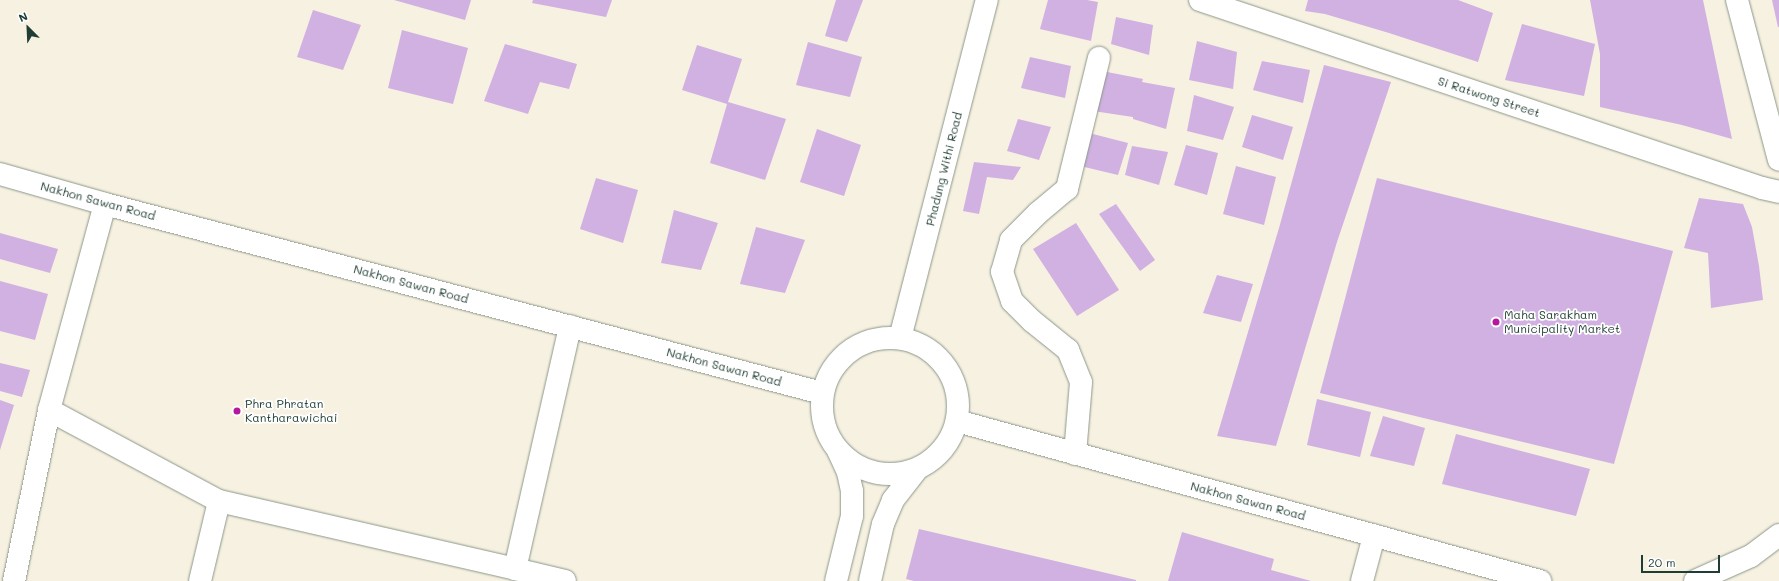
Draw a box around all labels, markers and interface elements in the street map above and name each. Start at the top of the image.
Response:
north arrow [8,8,48,48]
text: N [16,8,30,25]
street label: Si Ratwong Street [1436,74,1542,120]
street label: Phadung Withi Road [923,111,965,227]
street label: Nakhon Sawan Road [39,179,157,223]
street label: Nakhon Sawan Road [352,262,470,306]
place label: Maha Sarakham Municipality Market [1504,308,1620,336]
marker: Maha Sarakham Municipality Market [1491,317,1501,327]
street label: Nakhon Sawan Road [665,345,783,389]
place label: Phra Phratan Kantharawichai [245,397,337,425]
marker: Phra Phratan Kantharawichai [232,406,242,416]
street label: Nakhon Sawan Road [1189,479,1307,523]
scale bar [1643,547,1722,573]
text: 20 m [1648,554,1676,570]

